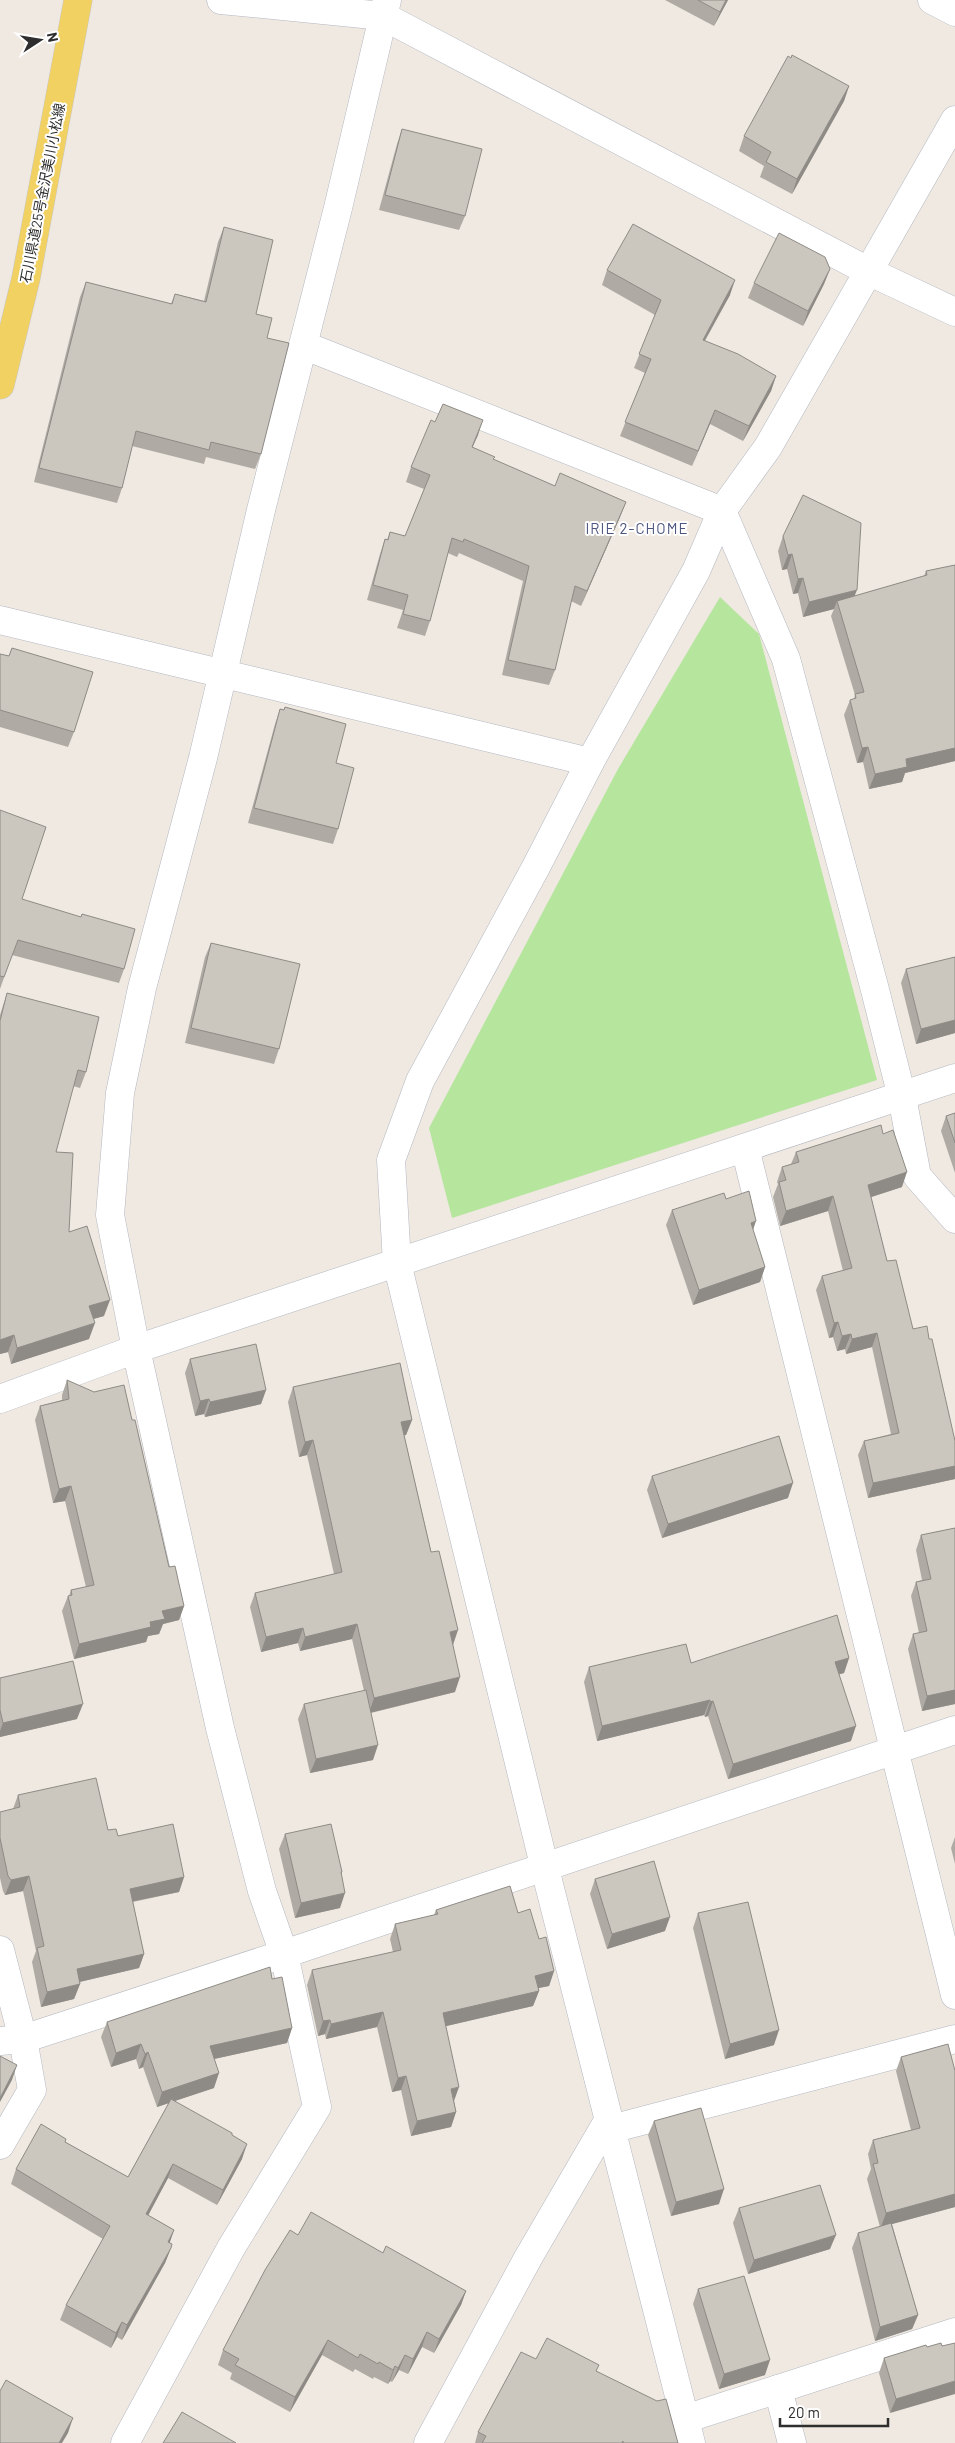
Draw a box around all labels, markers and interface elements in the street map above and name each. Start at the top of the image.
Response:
north arrow [15,15,65,65]
text: N [44,31,62,44]
street label: 石川県道25号金沢美川小松線 [16,102,68,284]
district label: IRIE 2-CHOME [585,519,689,537]
scale bar [780,2396,888,2428]
text: 20 m [788,2403,820,2421]

